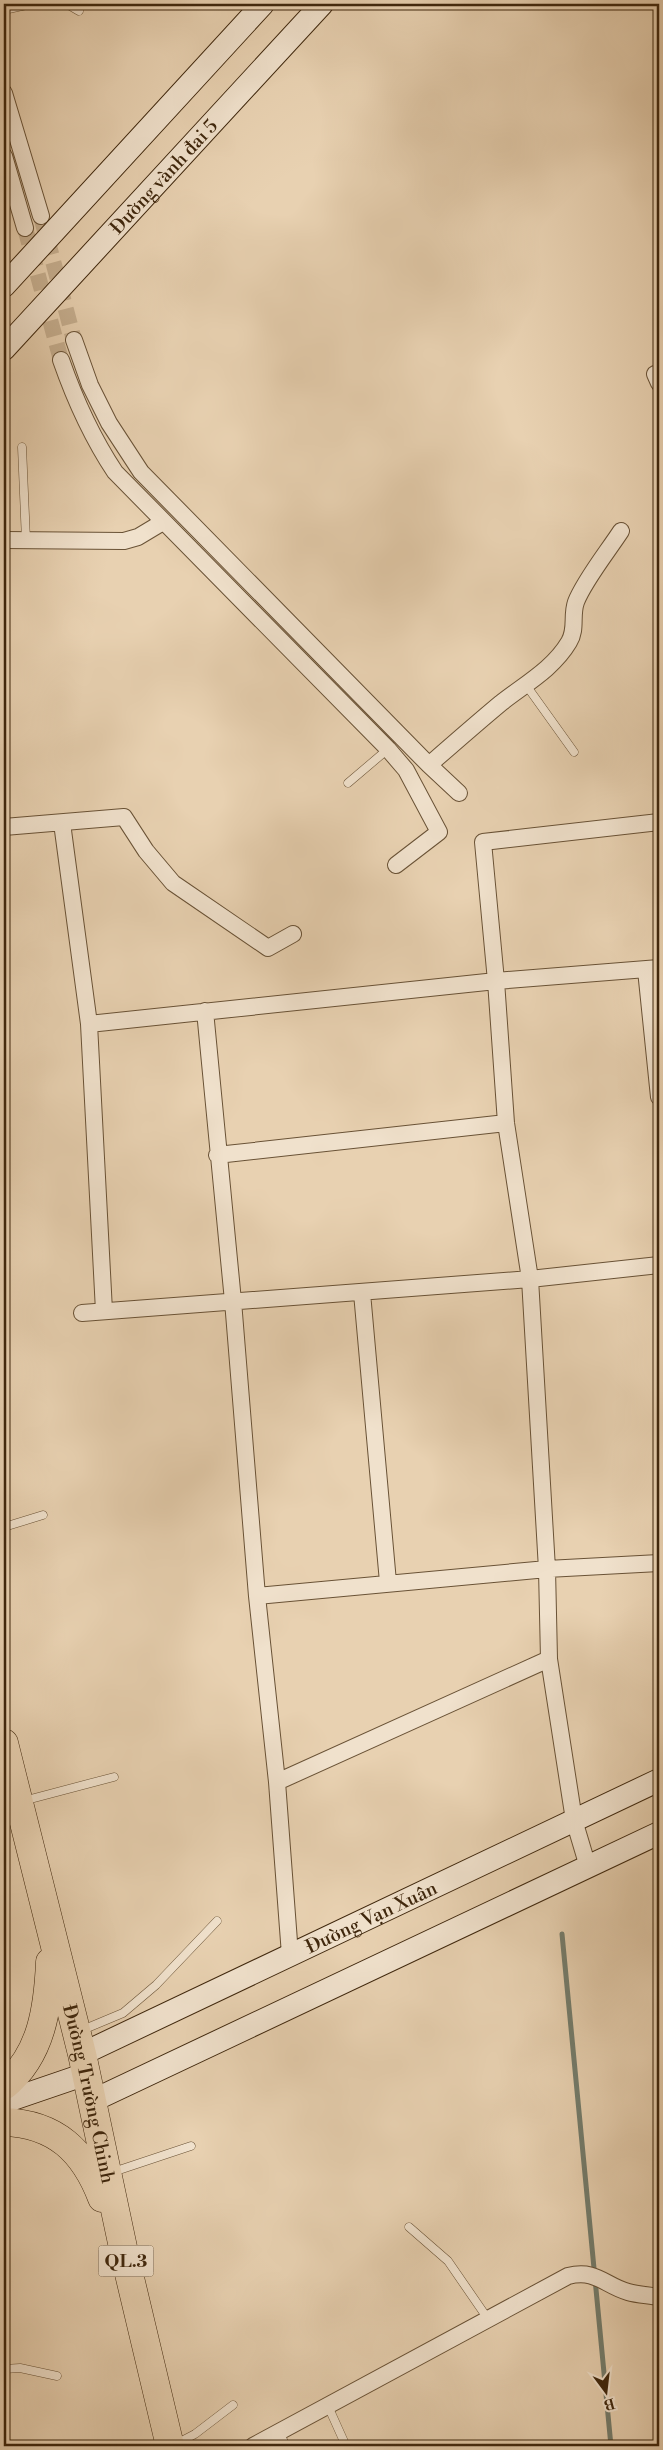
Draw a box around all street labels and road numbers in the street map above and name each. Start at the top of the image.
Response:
street label: Đường vành đai 5 [105,114,223,239]
street label: Đường Vạn Xuân [302,1876,441,1959]
street label: Đường Trường Chinh [57,2002,120,2186]
road number: QL.3 [98,2246,154,2276]

